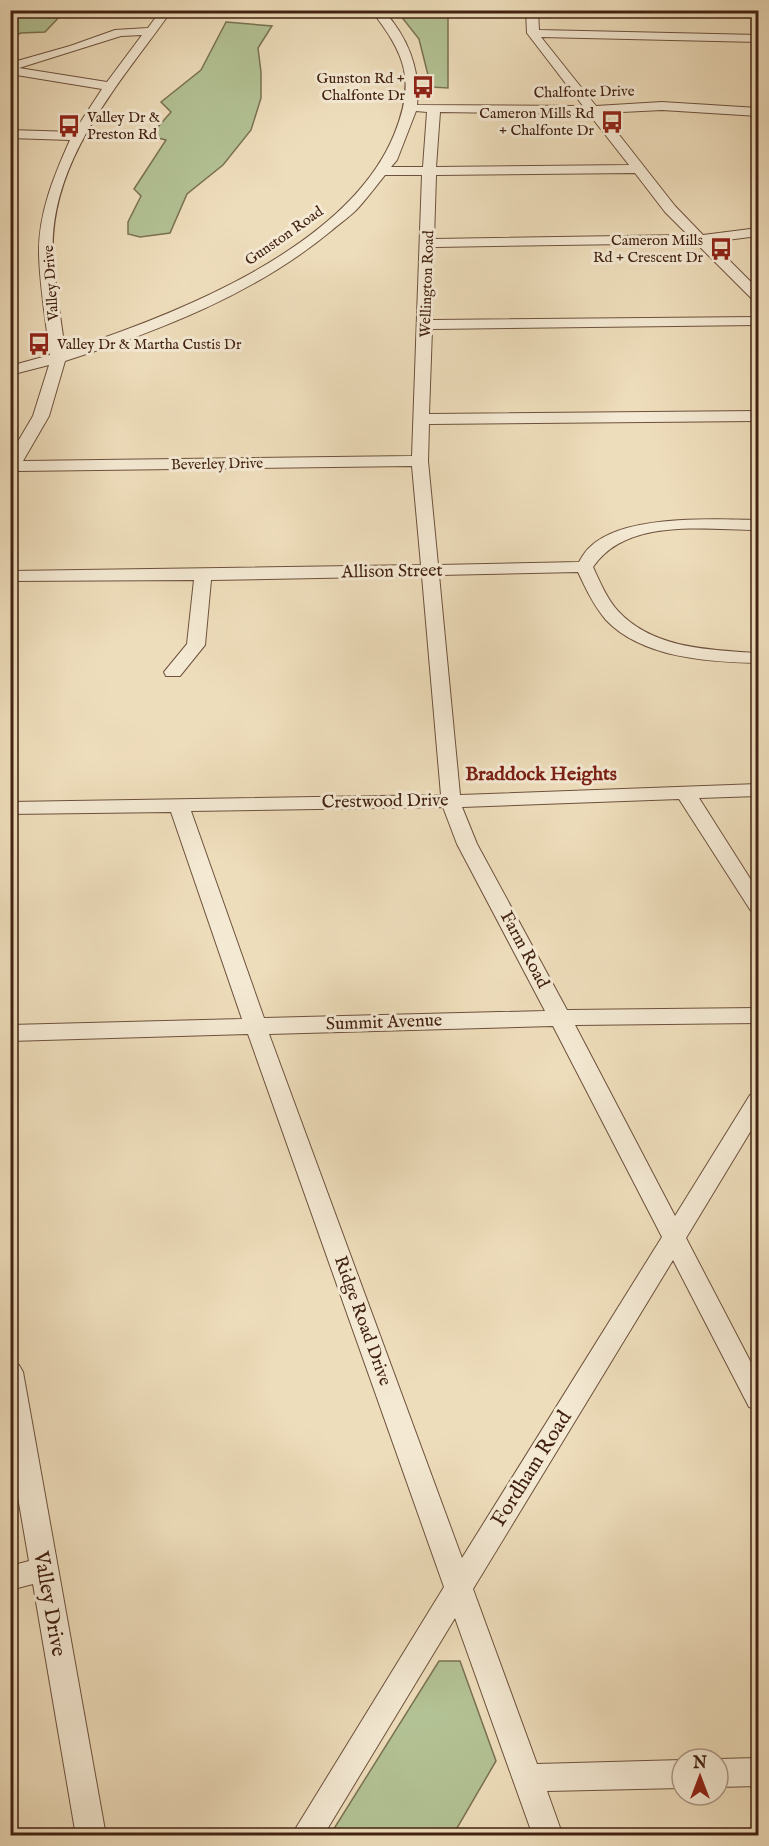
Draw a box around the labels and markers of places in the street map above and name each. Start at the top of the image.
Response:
place label: Gunston Rd + Chalfonte Dr [317,69,405,105]
bus stop icon: Gunston Rd + Chalfonte Dr [410,74,436,100]
place label: Cameron Mills Rd + Chalfonte Dr [479,104,595,140]
place label: Valley Dr & Preston Rd [86,108,160,144]
bus stop icon: Cameron Mills Rd + Chalfonte Dr [599,109,625,135]
bus stop icon: Valley Dr & Preston Rd [56,113,82,139]
place label: Cameron Mills Rd + Crescent Dr [593,231,703,267]
bus stop icon: Cameron Mills Rd + Crescent Dr [708,236,734,262]
bus stop icon: Valley Dr & Martha Custis Dr [26,331,52,357]
place label: Valley Dr & Martha Custis Dr [56,335,242,354]

